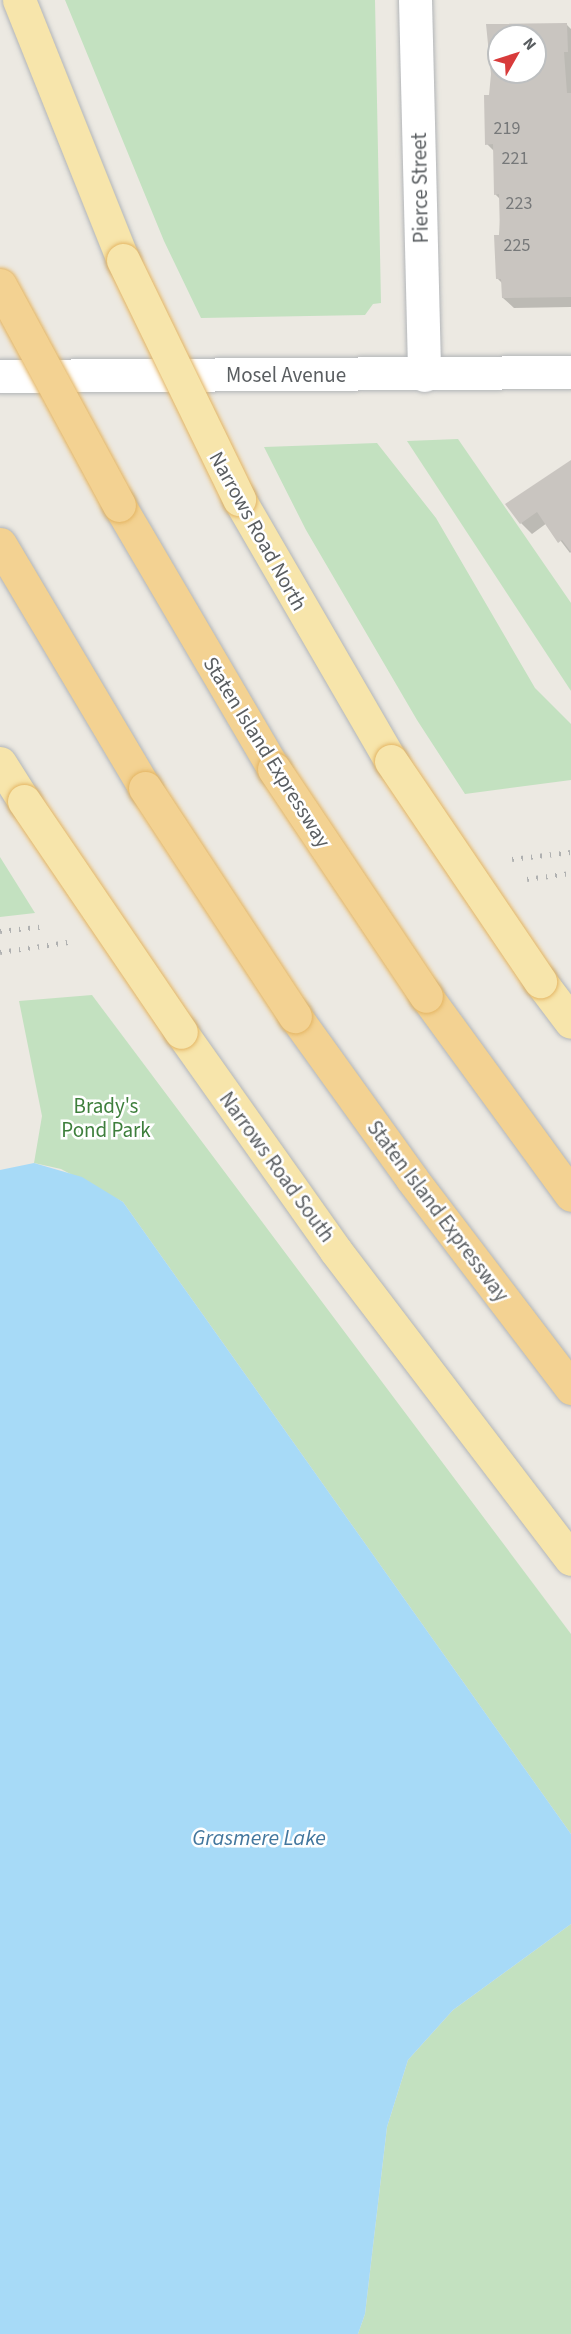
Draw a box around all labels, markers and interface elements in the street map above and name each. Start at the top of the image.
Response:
north arrow [487,24,547,84]
text: N [518,33,541,55]
house number: 219 [494,118,520,140]
street label: Pierce Street [406,132,434,244]
house number: 221 [502,148,528,170]
house number: 223 [506,193,532,215]
house number: 225 [504,235,530,257]
street label: Mosel Avenue [226,362,346,388]
street label: Narrows Road North [204,447,312,615]
street label: Staten Island Expressway [198,652,336,852]
street label: Narrows Road South [214,1087,340,1247]
park label: Brady's Pond Park [61,1093,151,1143]
street label: Staten Island Expressway [362,1116,514,1306]
water label: Grasmere Lake [192,1826,326,1852]

